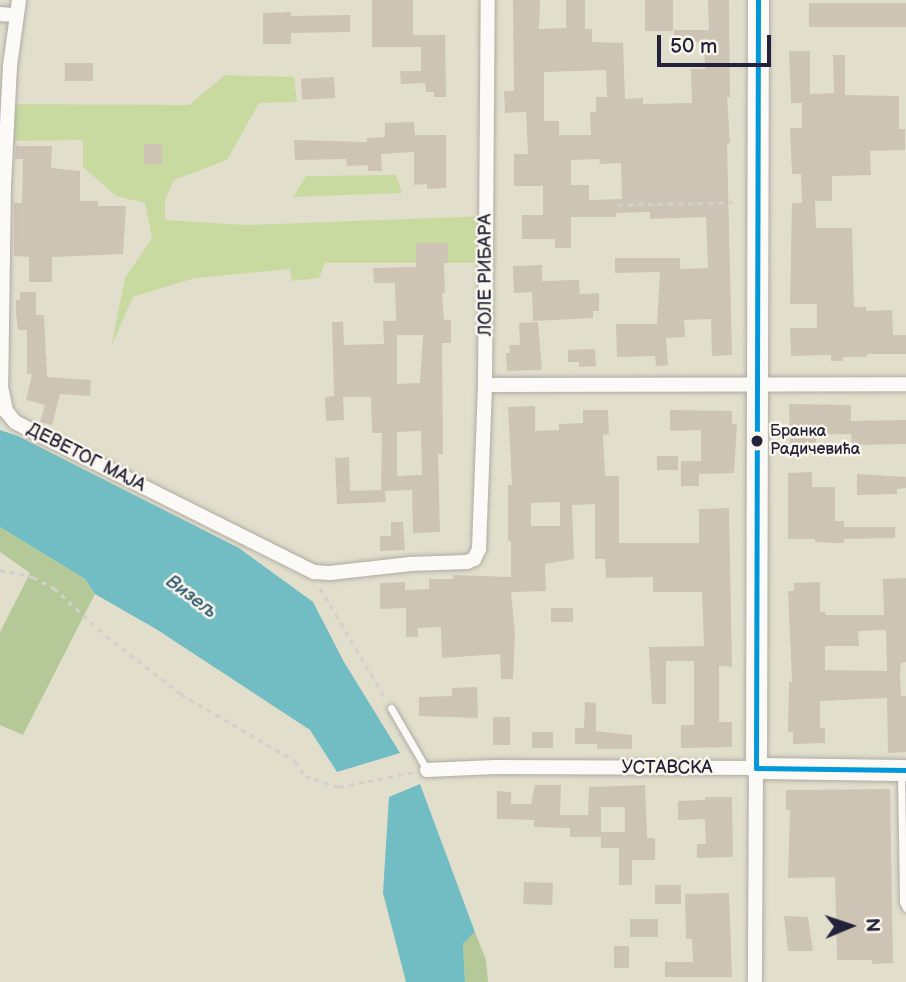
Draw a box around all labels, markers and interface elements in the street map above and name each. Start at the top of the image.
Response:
scale bar [661,21,775,65]
text: 50 m [670,34,717,59]
street label: ЛОЛЕ РИБАРА [475,214,497,336]
street label: ДЕВЕТОГ МАЈА [23,419,149,497]
place label: Бранка Радичевића [770,422,860,460]
marker: Бранка Радичевића [750,434,764,448]
water label: Визељ [161,570,221,624]
street label: УСТАВСКА [621,757,713,779]
north arrow [815,891,885,961]
text: N [860,918,883,933]

